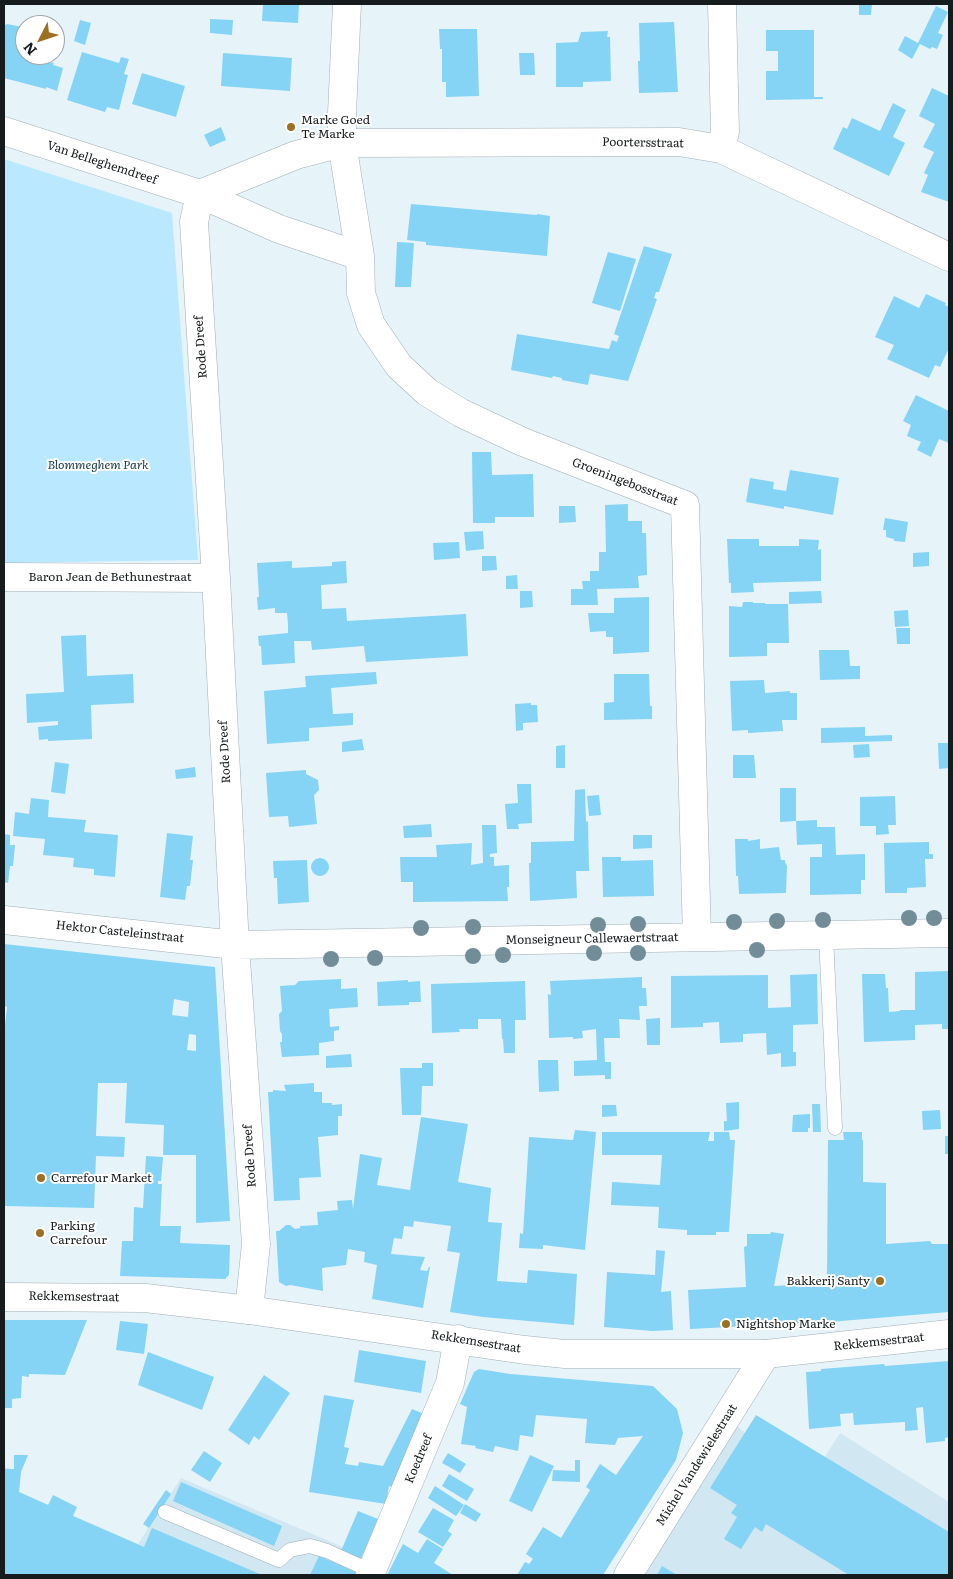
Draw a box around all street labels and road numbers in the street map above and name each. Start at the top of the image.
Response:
street label: Poortersstraat [602,135,684,151]
street label: Van Belleghemdreef [45,138,159,188]
street label: Rode Dreef [192,315,210,379]
street label: Groeningebosstraat [570,455,680,509]
street label: Baron Jean de Bethunestraat [28,570,192,584]
street label: Rode Dreef [216,720,234,784]
street label: Hektor Casteleinstraat [55,918,185,946]
street label: Monseigneur Callewaertstraat [505,930,679,948]
street label: Rode Dreef [241,1124,259,1188]
street label: Rekkemsestraat [28,1289,120,1305]
street label: Rekkemsestraat [430,1328,522,1356]
street label: Rekkemsestraat [833,1330,925,1354]
street label: Michel Vandewielestraat [654,1401,740,1529]
street label: Koedreef [402,1432,436,1486]

